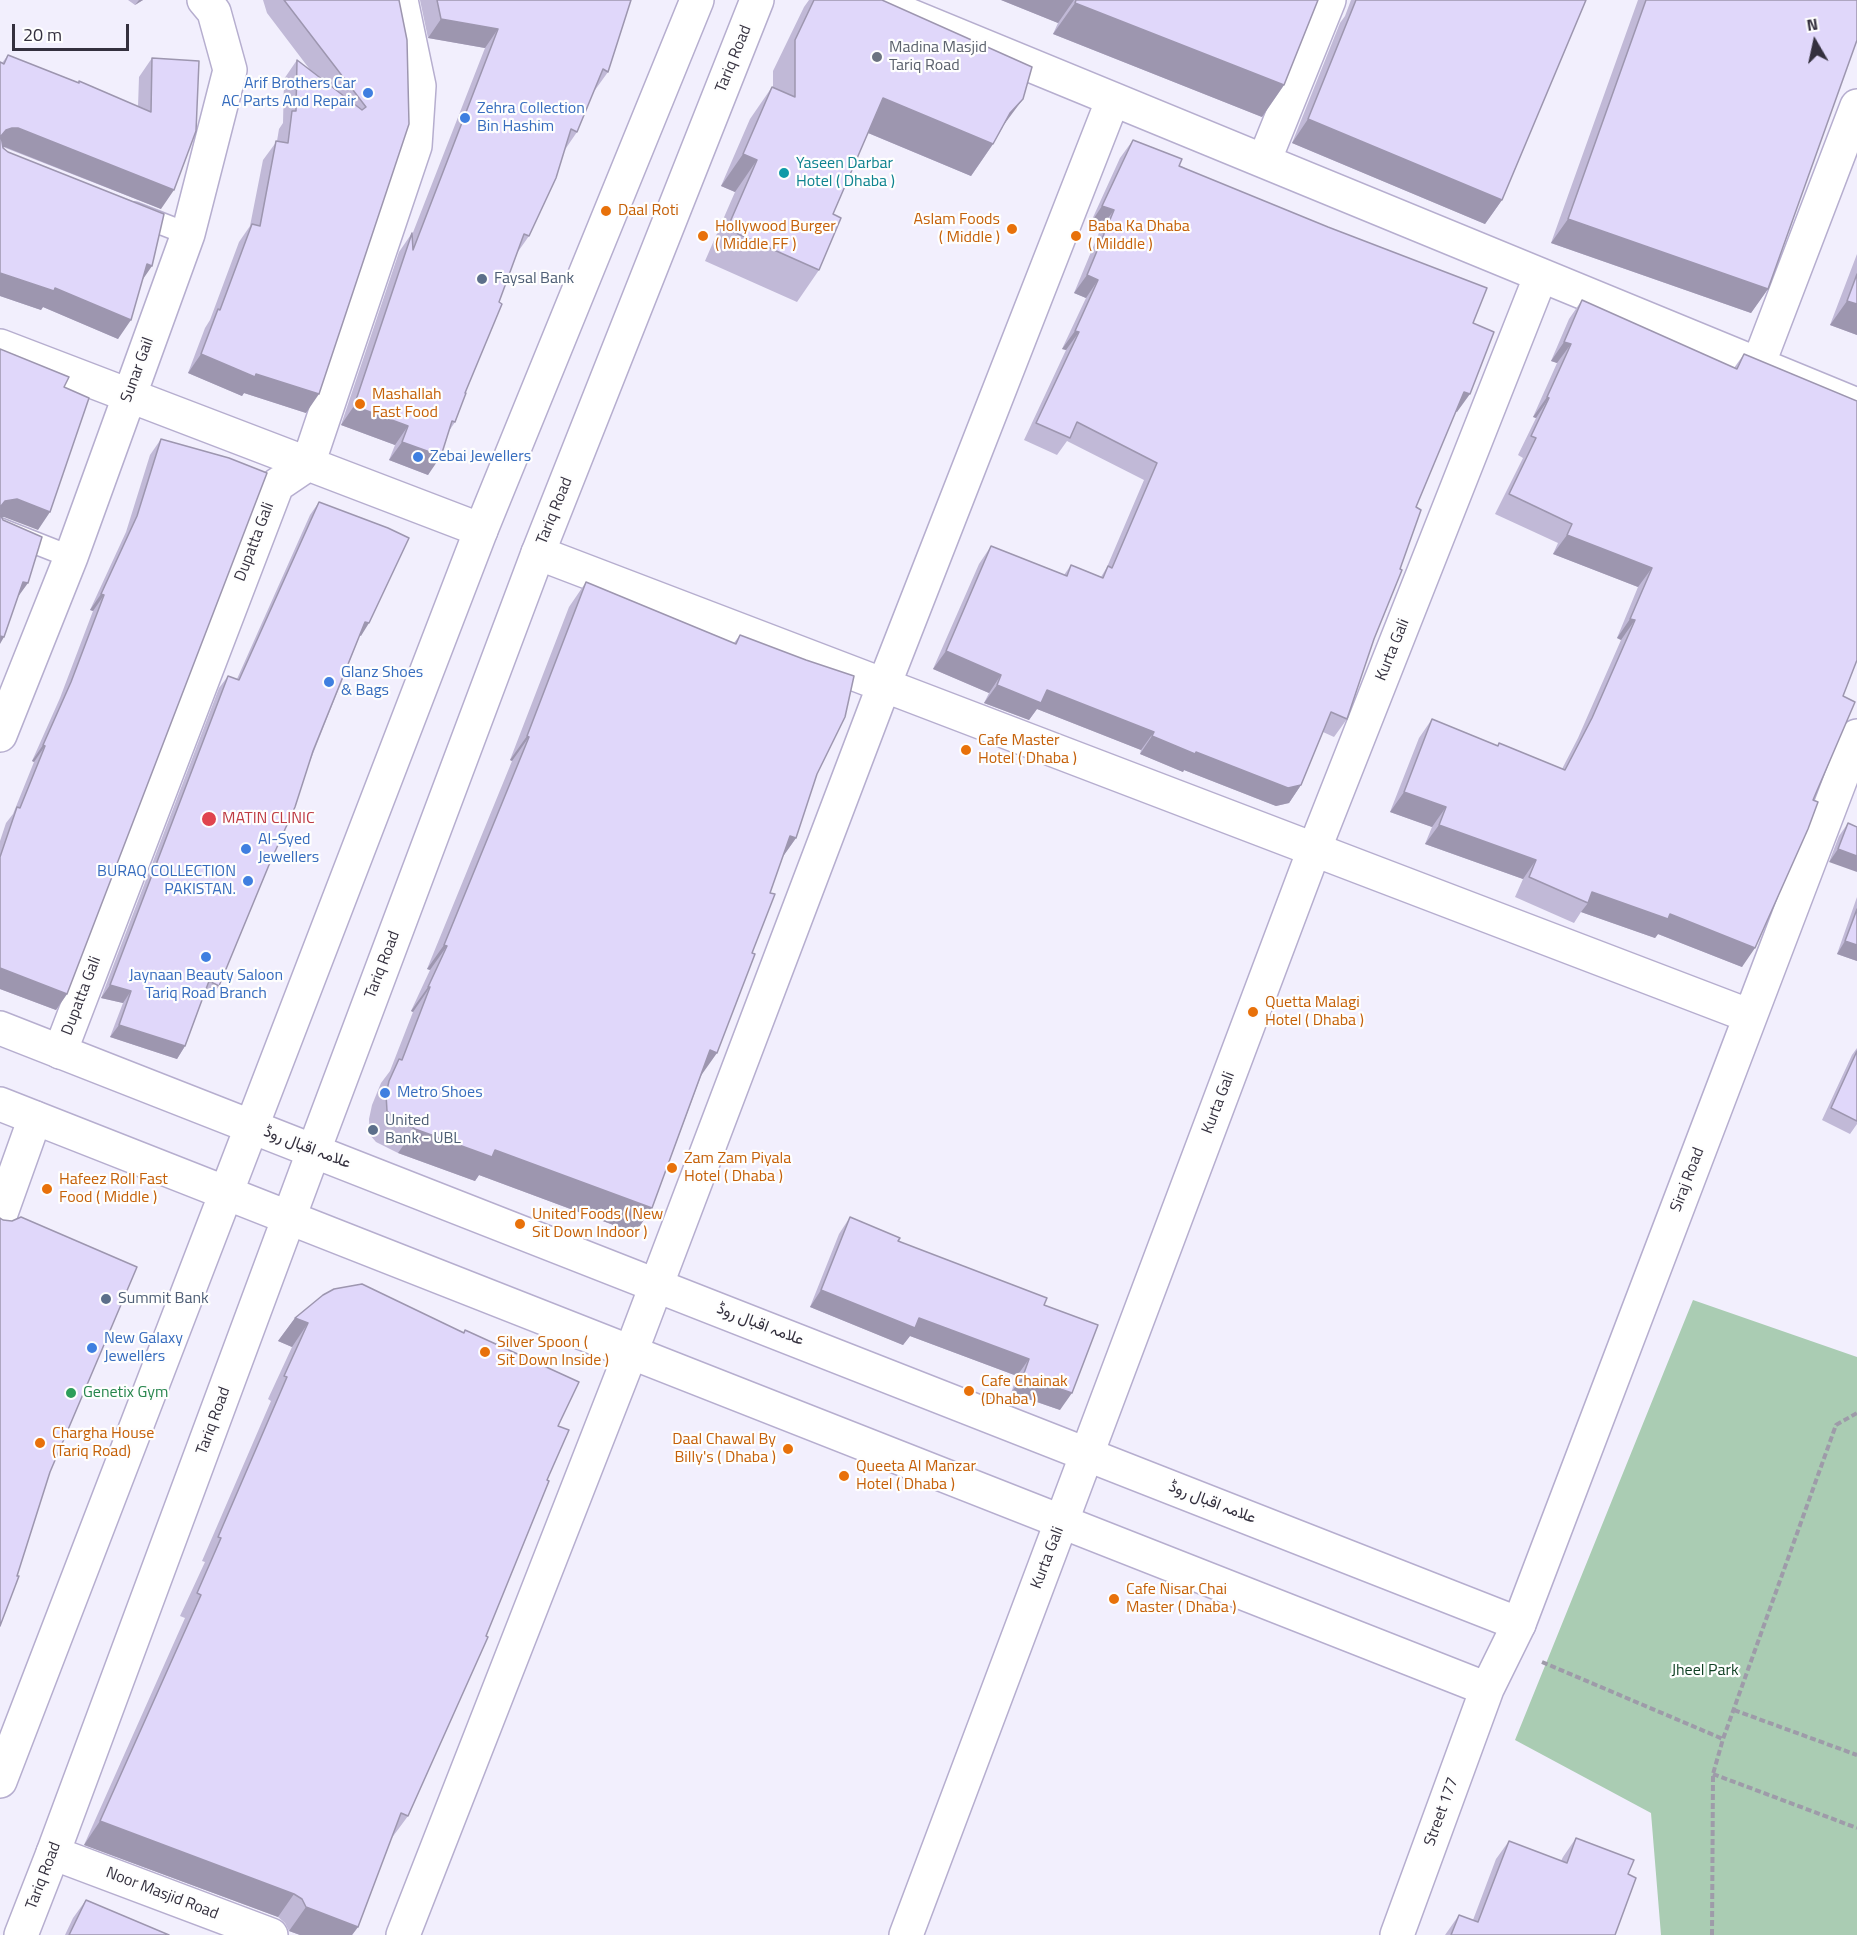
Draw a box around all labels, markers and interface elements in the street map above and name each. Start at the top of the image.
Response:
scale bar [15,12,132,50]
north arrow [1785,12,1845,72]
text: N [1805,12,1820,37]
text: 20 m [23,21,62,48]
street label: Tariq Road [712,23,756,95]
place label: Madina Masjid Tariq Road [889,38,987,76]
marker: Madina Masjid Tariq Road [870,50,884,64]
place label: Arif Brothers Car AC Parts And Repair [222,74,356,112]
marker: Arif Brothers Car AC Parts And Repair [361,86,375,100]
place label: Zehra Collection Bin Hashim [477,99,585,137]
marker: Zehra Collection Bin Hashim [458,111,472,125]
place label: Yaseen Darbar Hotel ( Dhaba ) [796,154,895,192]
marker: Yaseen Darbar Hotel ( Dhaba ) [777,166,791,180]
place label: Daal Roti [618,201,679,221]
marker: Daal Roti [599,204,613,218]
place label: Aslam Foods ( Middle ) [913,210,1000,248]
place label: Hollywood Burger ( Middle FF ) [715,217,836,255]
place label: Baba Ka Dhaba ( Milddle ) [1088,217,1190,255]
marker: Aslam Foods ( Middle ) [1005,222,1019,236]
marker: Hollywood Burger ( Middle FF ) [696,229,710,243]
marker: Baba Ka Dhaba ( Milddle ) [1069,229,1083,243]
place label: Faysal Bank [494,269,574,289]
marker: Faysal Bank [475,272,489,286]
street label: Sunar Gail [117,335,159,405]
place label: Mashallah Fast Food [372,385,442,423]
marker: Mashallah Fast Food [353,397,367,411]
place label: Zebai Jewellers [430,447,531,467]
marker: Zebai Jewellers [411,450,425,464]
street label: Tariq Road [533,475,577,547]
street label: Dupatta Gali [231,500,279,584]
street label: Kurta Gali [1372,616,1414,684]
place label: Glanz Shoes & Bags [341,663,423,701]
marker: Glanz Shoes & Bags [322,675,336,689]
place label: Cafe Master Hotel ( Dhaba ) [978,731,1077,769]
marker: Cafe Master Hotel ( Dhaba ) [959,743,973,757]
place label: MATIN CLINIC [222,809,315,829]
marker: MATIN CLINIC [200,810,218,828]
place label: Al-Syed Jewellers [258,830,319,868]
marker: Al-Syed Jewellers [239,842,253,856]
place label: BURAQ COLLECTION PAKISTAN. [97,862,236,900]
marker: BURAQ COLLECTION PAKISTAN. [241,874,255,888]
street label: Tariq Road [361,929,405,1001]
marker: Jaynaan Beauty Saloon Tariq Road Branch [199,950,213,964]
street label: Dupatta Gali [58,954,106,1038]
place label: Jaynaan Beauty Saloon Tariq Road Branch [129,966,283,1004]
place label: Quetta Malagi Hotel ( Dhaba ) [1265,993,1364,1031]
marker: Quetta Malagi Hotel ( Dhaba ) [1246,1005,1260,1019]
street label: Kurta Gali [1198,1069,1240,1137]
place label: Metro Shoes [397,1083,483,1103]
marker: Metro Shoes [378,1086,392,1100]
place label: United Bank - UBL [385,1111,461,1149]
street label: علامہ اقبال روڈ [261,1123,353,1173]
marker: United Bank - UBL [366,1123,380,1137]
street label: Siraj Road [1667,1145,1709,1215]
place label: Zam Zam Piyala Hotel ( Dhaba ) [684,1149,791,1187]
marker: Zam Zam Piyala Hotel ( Dhaba ) [665,1161,679,1175]
place label: Hafeez Roll Fast Food ( Middle ) [59,1170,168,1208]
marker: Hafeez Roll Fast Food ( Middle ) [40,1182,54,1196]
place label: United Foods ( New Sit Down Indoor ) [532,1205,663,1243]
marker: United Foods ( New Sit Down Indoor ) [513,1217,527,1231]
place label: Summit Bank [118,1289,209,1309]
marker: Summit Bank [99,1292,113,1306]
street label: علامہ اقبال روڈ [714,1300,806,1350]
place label: New Galaxy Jewellers [104,1329,183,1367]
place label: Silver Spoon ( Sit Down Inside ) [497,1333,609,1371]
marker: New Galaxy Jewellers [85,1341,99,1355]
marker: Silver Spoon ( Sit Down Inside ) [478,1345,492,1359]
place label: Cafe Chainak (Dhaba ) [981,1372,1068,1410]
place label: Genetix Gym [83,1383,168,1403]
marker: Cafe Chainak (Dhaba ) [962,1384,976,1398]
street label: Tariq Road [193,1385,235,1457]
marker: Genetix Gym [64,1386,78,1400]
place label: Chargha House (Tariq Road) [52,1424,154,1462]
place label: Daal Chawal By Billy's ( Dhaba ) [672,1430,776,1468]
marker: Chargha House (Tariq Road) [33,1436,47,1450]
marker: Daal Chawal By Billy's ( Dhaba ) [781,1442,795,1456]
place label: Queeta Al Manzar Hotel ( Dhaba ) [856,1457,976,1495]
marker: Queeta Al Manzar Hotel ( Dhaba ) [837,1469,851,1483]
street label: علامہ اقبال روڈ [1166,1478,1258,1528]
street label: Kurta Gali [1027,1524,1069,1592]
place label: Cafe Nisar Chai Master ( Dhaba ) [1126,1580,1236,1618]
marker: Cafe Nisar Chai Master ( Dhaba ) [1107,1592,1121,1606]
park label: Jheel Park [1671,1661,1739,1681]
street label: Street 177 [1421,1775,1463,1849]
street label: Tariq Road [22,1840,66,1912]
street label: Noor Masjid Road [103,1864,221,1924]

